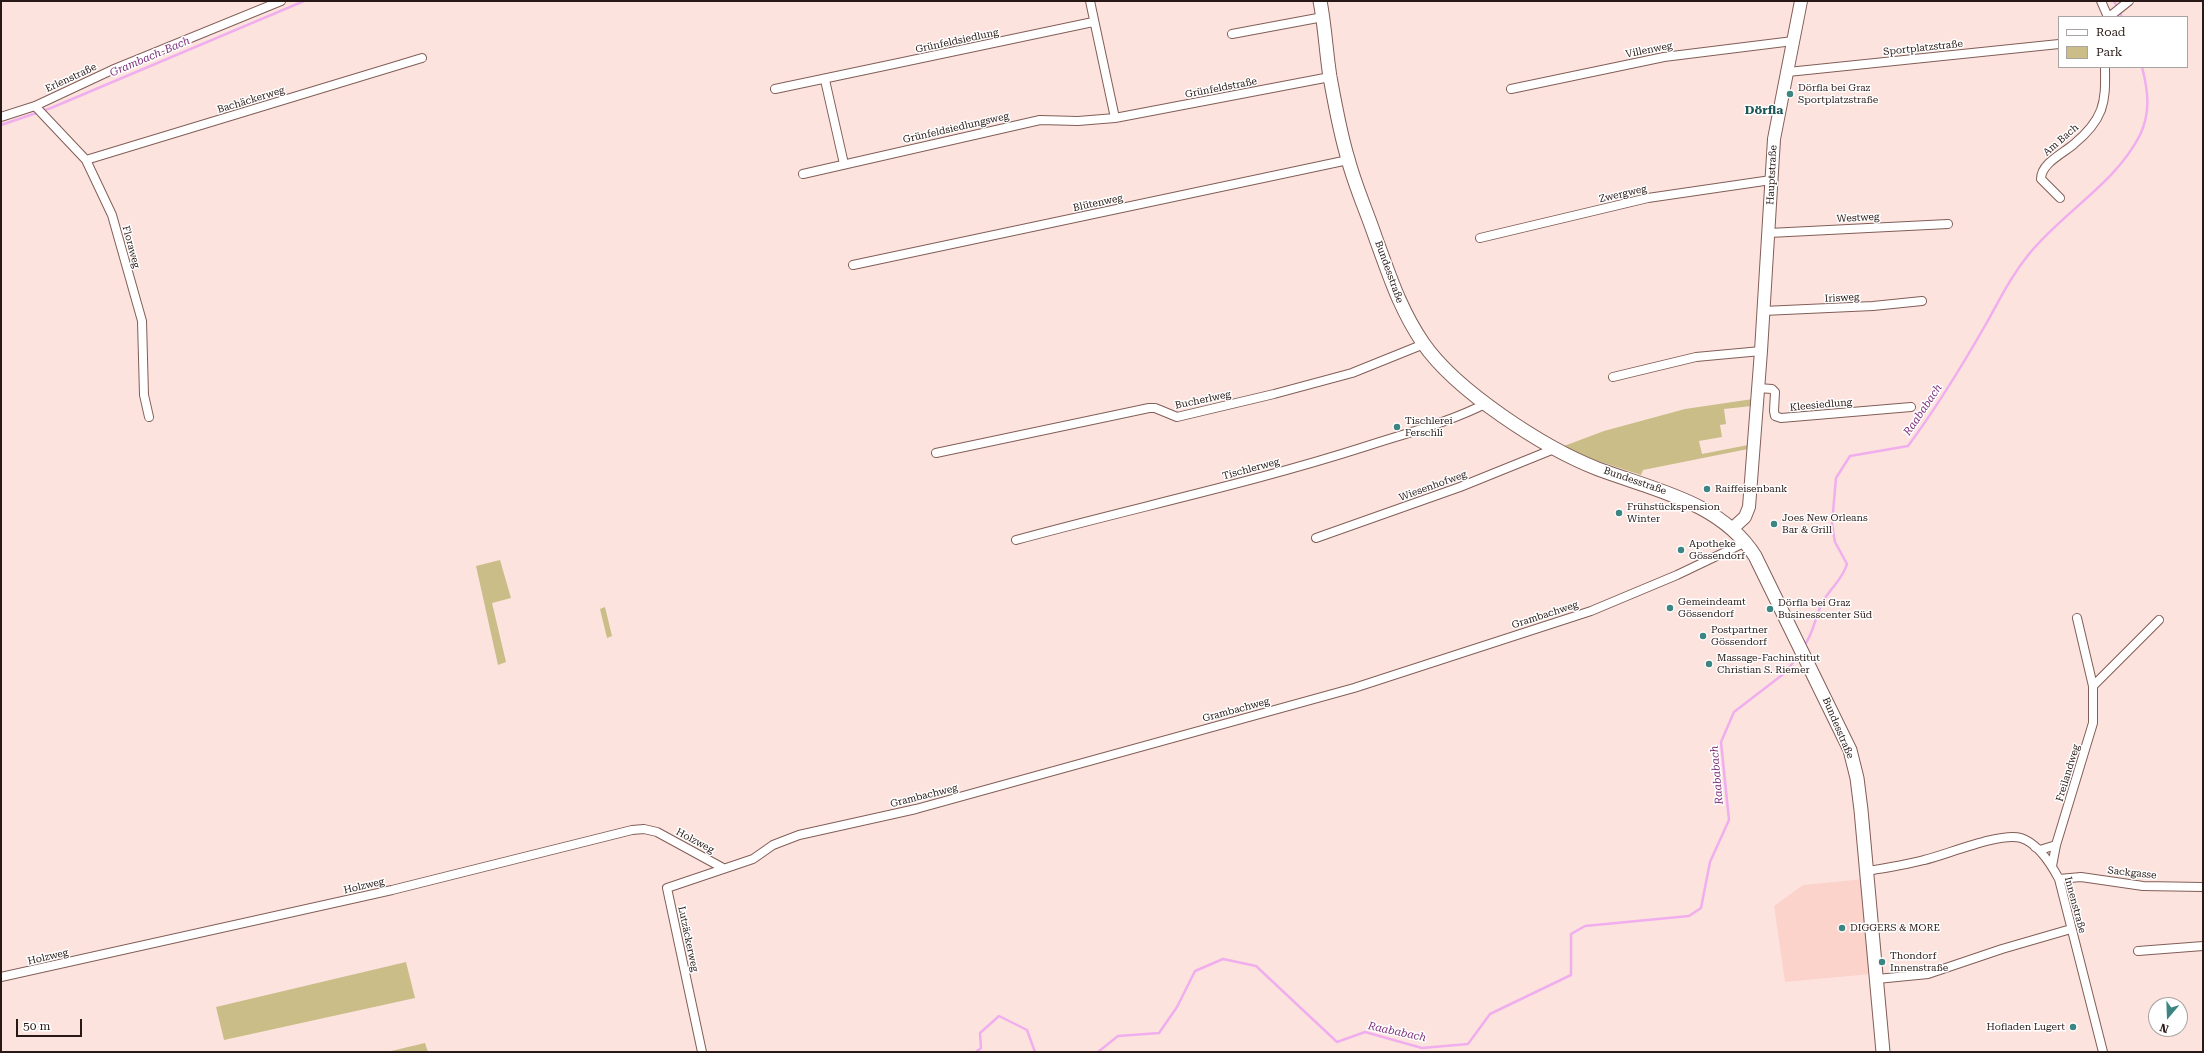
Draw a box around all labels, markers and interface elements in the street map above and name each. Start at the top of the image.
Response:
legend [2058,16,2188,68]
text: Road [2096,25,2125,39]
street label: Grünfeldsiedlung [914,26,1000,56]
water label: Grambach-Bach [108,34,192,80]
street label: Sportplatzstraße [1883,38,1963,58]
street label: Villenweg [1625,40,1673,60]
text: Park [2096,45,2122,59]
street label: Erlenstraße [43,61,99,95]
street label: Grünfeldstraße [1184,75,1258,101]
place label: Dörfla bei Graz Sportplatzstraße [1798,82,1878,106]
street label: Bachäckerweg [216,84,286,116]
marker: Dörfla bei Graz Sportplatzstraße [1785,89,1795,99]
district label: Dörfla [1745,103,1783,117]
street label: Grünfeldsiedlungsweg [902,110,1010,146]
street label: Am Bach [2041,121,2081,159]
street label: Hauptstraße [1764,145,1780,205]
street label: Zwergweg [1598,183,1648,205]
street label: Blütenweg [1072,192,1124,214]
street label: Westweg [1836,211,1880,225]
street label: Floraweg [120,224,142,270]
street label: Bundesstraße [1372,239,1406,305]
street label: Irisweg [1824,291,1860,305]
water label: Raababach [1901,382,1945,438]
street label: Bucherlweg [1174,388,1232,412]
street label: Kleesiedlung [1789,396,1853,414]
place label: Tischlerei Ferschli [1405,415,1453,438]
marker: Tischlerei Ferschli [1392,422,1402,432]
street label: Tischlerweg [1221,456,1281,482]
street label: Bundesstraße [1602,465,1668,497]
street label: Wiesenhofweg [1398,468,1468,504]
place label: Raiffeisenbank [1715,483,1787,495]
marker: Raiffeisenbank [1702,484,1712,494]
place label: Frühstückspension Winter [1627,501,1720,524]
marker: Frühstückspension Winter [1614,508,1624,518]
place label: Joes New Orleans Bar & Grill [1782,512,1868,536]
marker: Joes New Orleans Bar & Grill [1769,519,1779,529]
place label: Apotheke Gössendorf [1689,538,1745,562]
marker: Apotheke Gössendorf [1676,545,1686,555]
place label: Gemeindeamt Gössendorf [1678,596,1746,620]
place label: Dörfla bei Graz Businesscenter Süd [1778,597,1872,620]
street label: Grambachweg [1510,599,1580,631]
marker: Gemeindeamt Gössendorf [1665,603,1675,613]
marker: Dörfla bei Graz Businesscenter Süd [1765,604,1775,614]
place label: Postpartner Gössendorf [1711,624,1768,648]
marker: Postpartner Gössendorf [1698,631,1708,641]
place label: Massage-Fachinstitut Christian S. Riemer [1717,652,1820,676]
marker: Massage-Fachinstitut Christian S. Riemer [1704,659,1714,669]
street label: Grambachweg [1201,695,1271,725]
street label: Bundesstraße [1820,695,1856,761]
street label: Freilandweg [2054,743,2082,803]
water label: Raababach [1708,745,1726,805]
street label: Grambachweg [889,782,959,810]
street label: Holzweg [674,826,716,856]
street label: Sackgasse [2107,864,2157,882]
street label: Holzweg [342,875,386,897]
street label: Innenstraße [2062,875,2088,935]
street label: Lutzäckerweg [675,905,701,973]
place label: DIGGERS & MORE [1850,922,1940,934]
marker: DIGGERS & MORE [1837,923,1847,933]
street label: Holzweg [26,946,70,968]
place label: Thondorf Innenstraße [1890,950,1948,974]
marker: Thondorf Innenstraße [1877,957,1887,967]
north arrow [2148,997,2188,1037]
scale bar [18,1011,84,1037]
text: 50 m [23,1019,50,1033]
water label: Raababach [1367,1019,1427,1045]
text: N [2158,1020,2170,1035]
place label: Hofladen Lugert [1986,1021,2065,1033]
marker: Hofladen Lugert [2068,1022,2078,1032]

